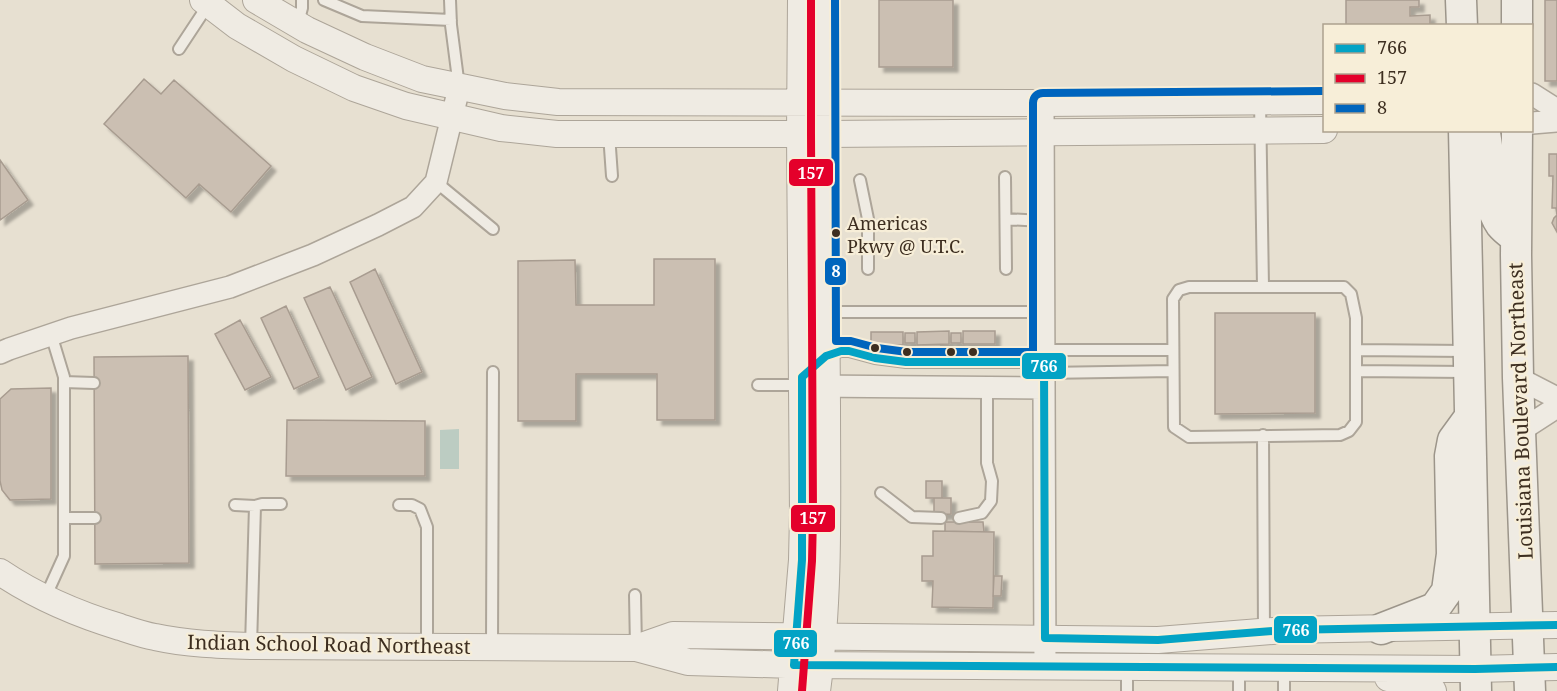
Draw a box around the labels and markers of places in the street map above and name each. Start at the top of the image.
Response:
place label: Americas Pkwy @ U.T.C. [847,211,965,258]
marker: Americas Pkwy @ U.T.C. [830,227,842,239]
unlabelled marker [869,342,881,354]
unlabelled marker [901,346,913,358]
unlabelled marker [945,346,957,358]
unlabelled marker [967,346,979,358]

